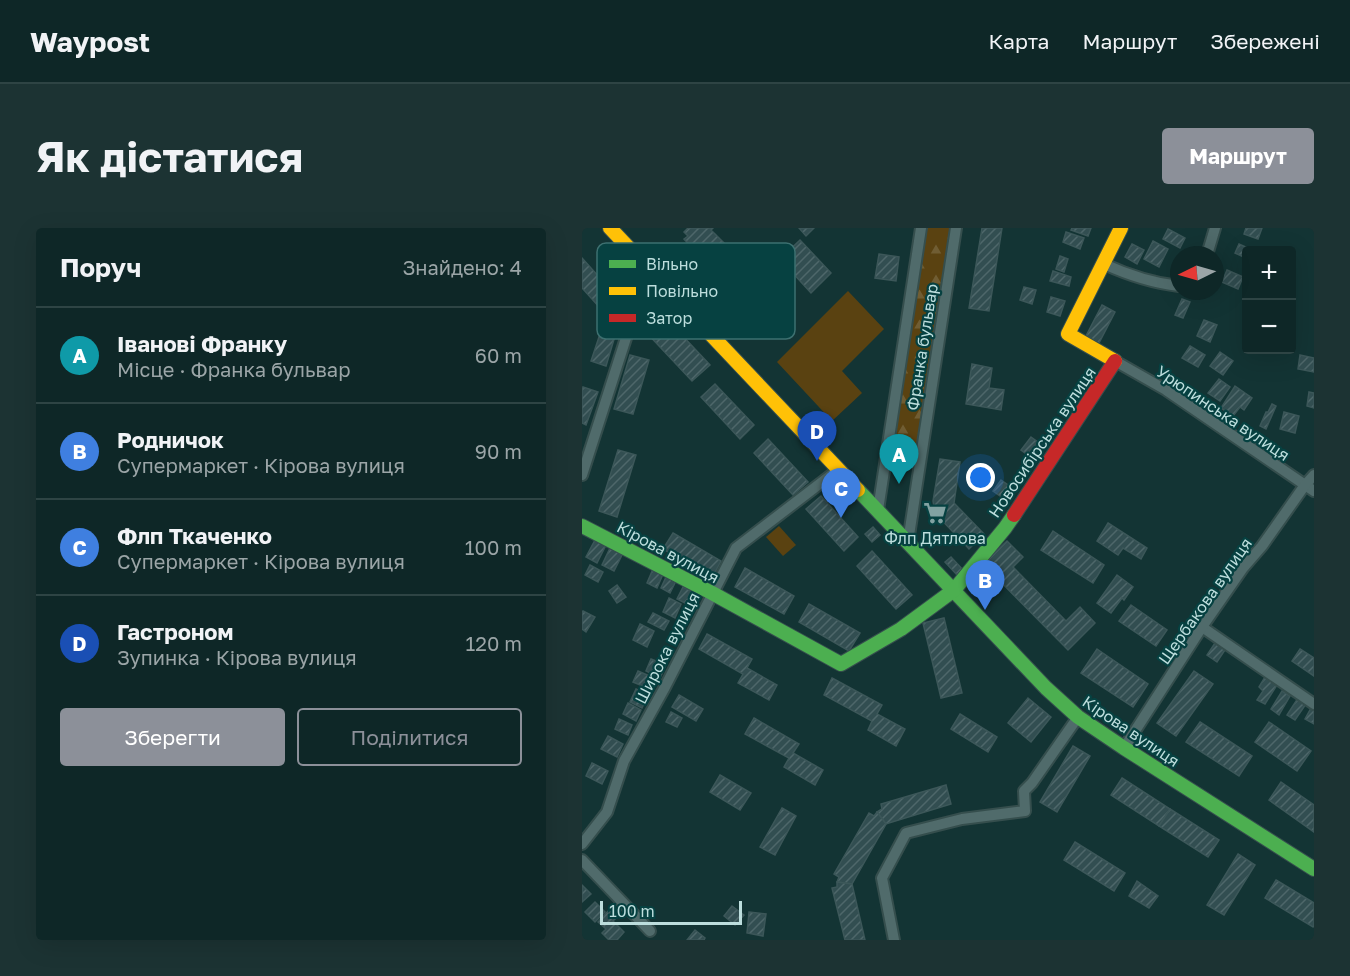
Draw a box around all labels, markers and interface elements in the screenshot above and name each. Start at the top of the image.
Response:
text: Waypost [30,25,150,58]
text: Карта [989,28,1049,54]
text: Маршрут [1082,28,1177,54]
text: Збережені [1210,28,1320,54]
button: Маршрут [1162,128,1314,184]
text: Як дістатися [36,131,303,181]
legend [597,243,795,339]
north arrow [1170,246,1224,300]
map controls [1242,246,1296,354]
button: + [1242,246,1296,300]
text: Поруч [60,252,141,283]
text: Вільно [646,254,698,274]
text: Знайдено: 4 [402,255,522,279]
text: Повільно [646,281,718,301]
street label: Франка бульвар [902,282,942,412]
button: − [1242,300,1296,354]
text: Затор [646,308,692,328]
text: Іванові Франку [117,330,287,357]
text: A [72,343,87,367]
text: 60 m [475,343,522,367]
text: Місце · Франка бульвар [117,357,350,381]
street label: Урюпинська вулиця [1153,361,1293,465]
street label: Новосибірська вулиця [984,363,1100,521]
pin: D [798,412,836,461]
text: Родничок [117,426,224,453]
pin: A [880,434,918,484]
text: B [72,439,87,463]
text: 90 m [475,439,522,463]
text: Супермаркет · Кірова вулиця [117,453,405,477]
your location [966,463,995,492]
pin: C [822,468,860,518]
supermarket icon: Флп Дятлова [922,500,948,526]
street label: Кірова вулиця [614,517,722,587]
text: Флп Ткаченко [117,522,272,549]
place label: Флп Дятлова [884,528,986,548]
street label: Щербакова вулиця [1154,534,1256,668]
text: C [72,535,87,559]
text: 100 m [465,535,522,559]
text: Супермаркет · Кірова вулиця [117,549,405,573]
pin: B [966,560,1004,610]
street label: Широка вулиця [630,589,704,707]
text: Гастроном [117,618,233,645]
text: D [72,631,87,655]
text: 120 m [466,631,522,655]
text: Зупинка · Кірова вулиця [117,645,357,669]
street label: Кірова вулиця [1079,691,1183,771]
button: Зберегти [60,708,285,766]
button: Поділитися [297,708,522,766]
scale bar [600,898,742,926]
text: 100 m [609,901,655,921]

